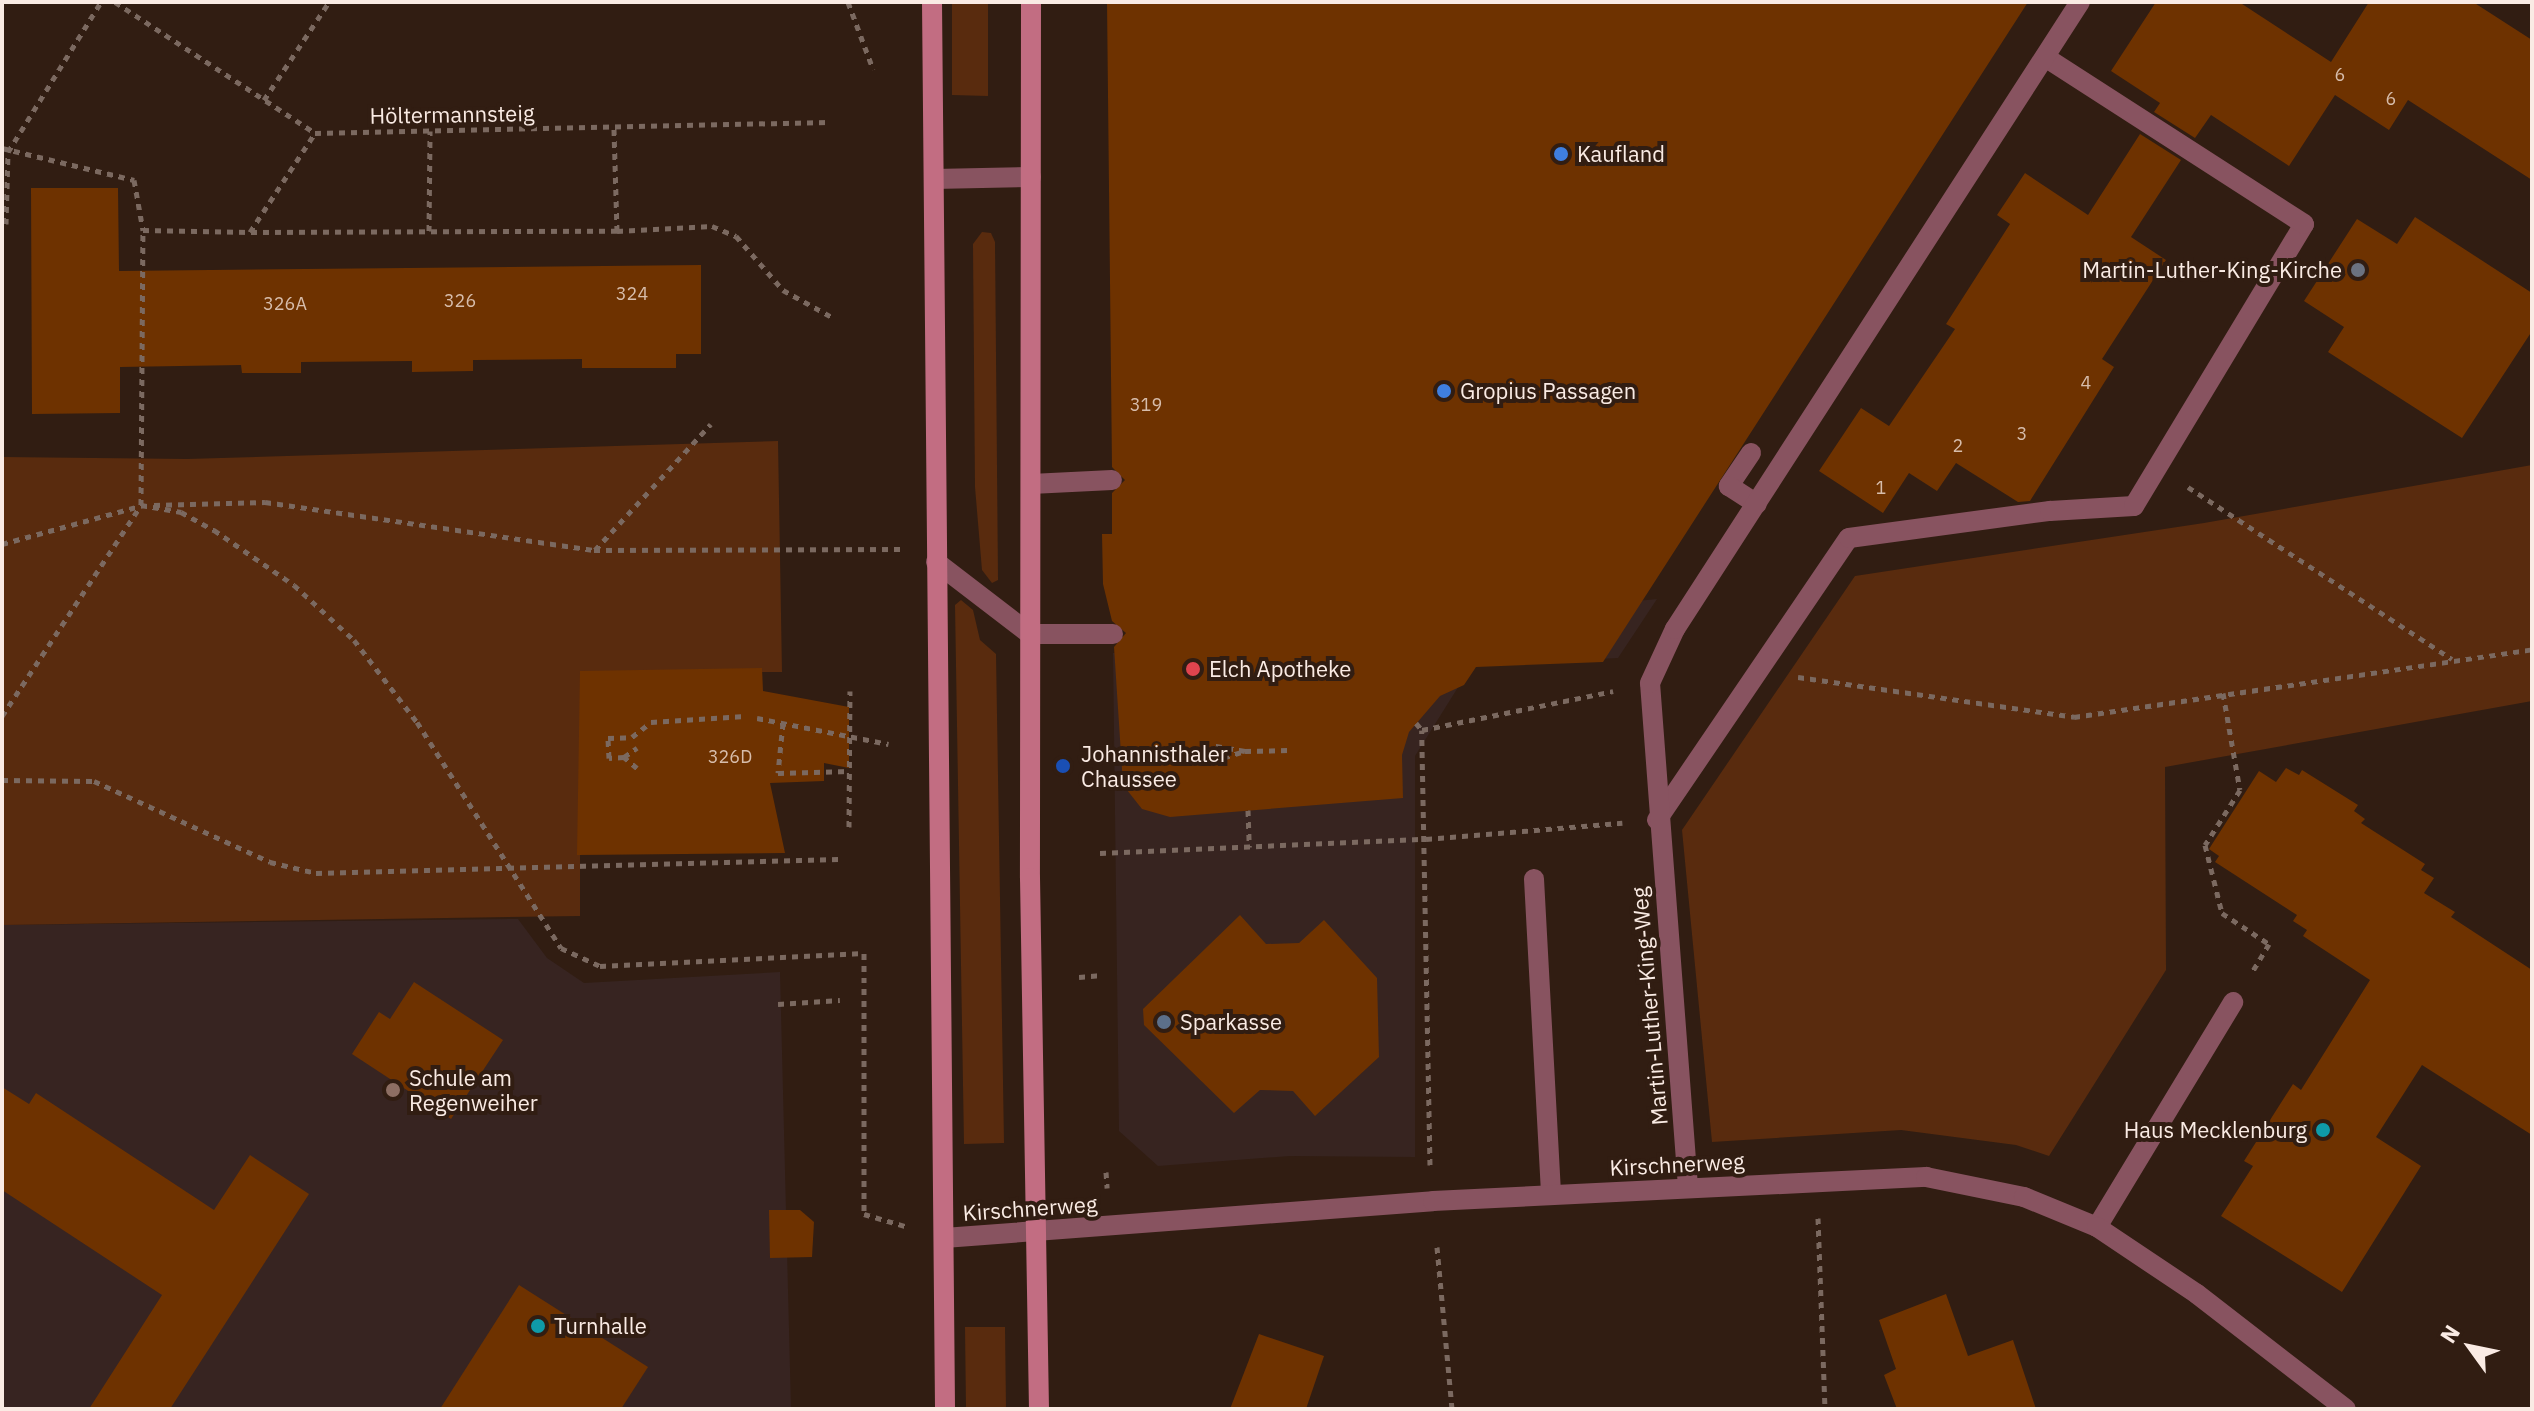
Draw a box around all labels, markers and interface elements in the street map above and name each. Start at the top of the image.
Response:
house number: 6 [2335,64,2345,86]
house number: 6 [2386,88,2396,110]
street label: Höltermannsteig [369,99,535,129]
place label: Kaufland [1577,141,1665,167]
marker: Kaufland [1552,145,1570,163]
place label: Martin-Luther-King-Kirche [2082,257,2342,283]
marker: Martin-Luther-King-Kirche [2349,261,2367,279]
house number: 324 [616,283,648,305]
house number: 326 [444,290,476,312]
house number: 326A [263,293,307,315]
house number: 4 [2081,372,2091,394]
place label: Gropius Passagen [1460,378,1636,404]
marker: Gropius Passagen [1435,382,1453,400]
house number: 319 [1130,394,1162,416]
house number: 3 [2017,423,2027,445]
house number: 2 [1953,435,1963,457]
house number: 1 [1876,477,1886,499]
place label: Elch Apotheke [1209,656,1351,682]
marker: Elch Apotheke [1184,660,1202,678]
place label: Johannisthaler Chaussee [1081,740,1228,792]
house number: 326D [708,746,752,768]
marker: Johannisthaler Chaussee [1052,755,1074,777]
street label: Martin-Luther-King-Weg [1625,886,1673,1126]
place label: Sparkasse [1180,1009,1282,1035]
marker: Sparkasse [1155,1013,1173,1031]
place label: Schule am Regenweiher [409,1064,538,1116]
marker: Schule am Regenweiher [384,1081,402,1099]
place label: Haus Mecklenburg [2124,1117,2307,1143]
marker: Haus Mecklenburg [2314,1121,2332,1139]
street label: Kirschnerweg [1609,1147,1745,1181]
street label: Kirschnerweg [962,1190,1098,1226]
north arrow [2430,1307,2510,1387]
place label: Turnhalle [554,1313,647,1339]
marker: Turnhalle [529,1317,547,1335]
text: N [2433,1319,2466,1348]

